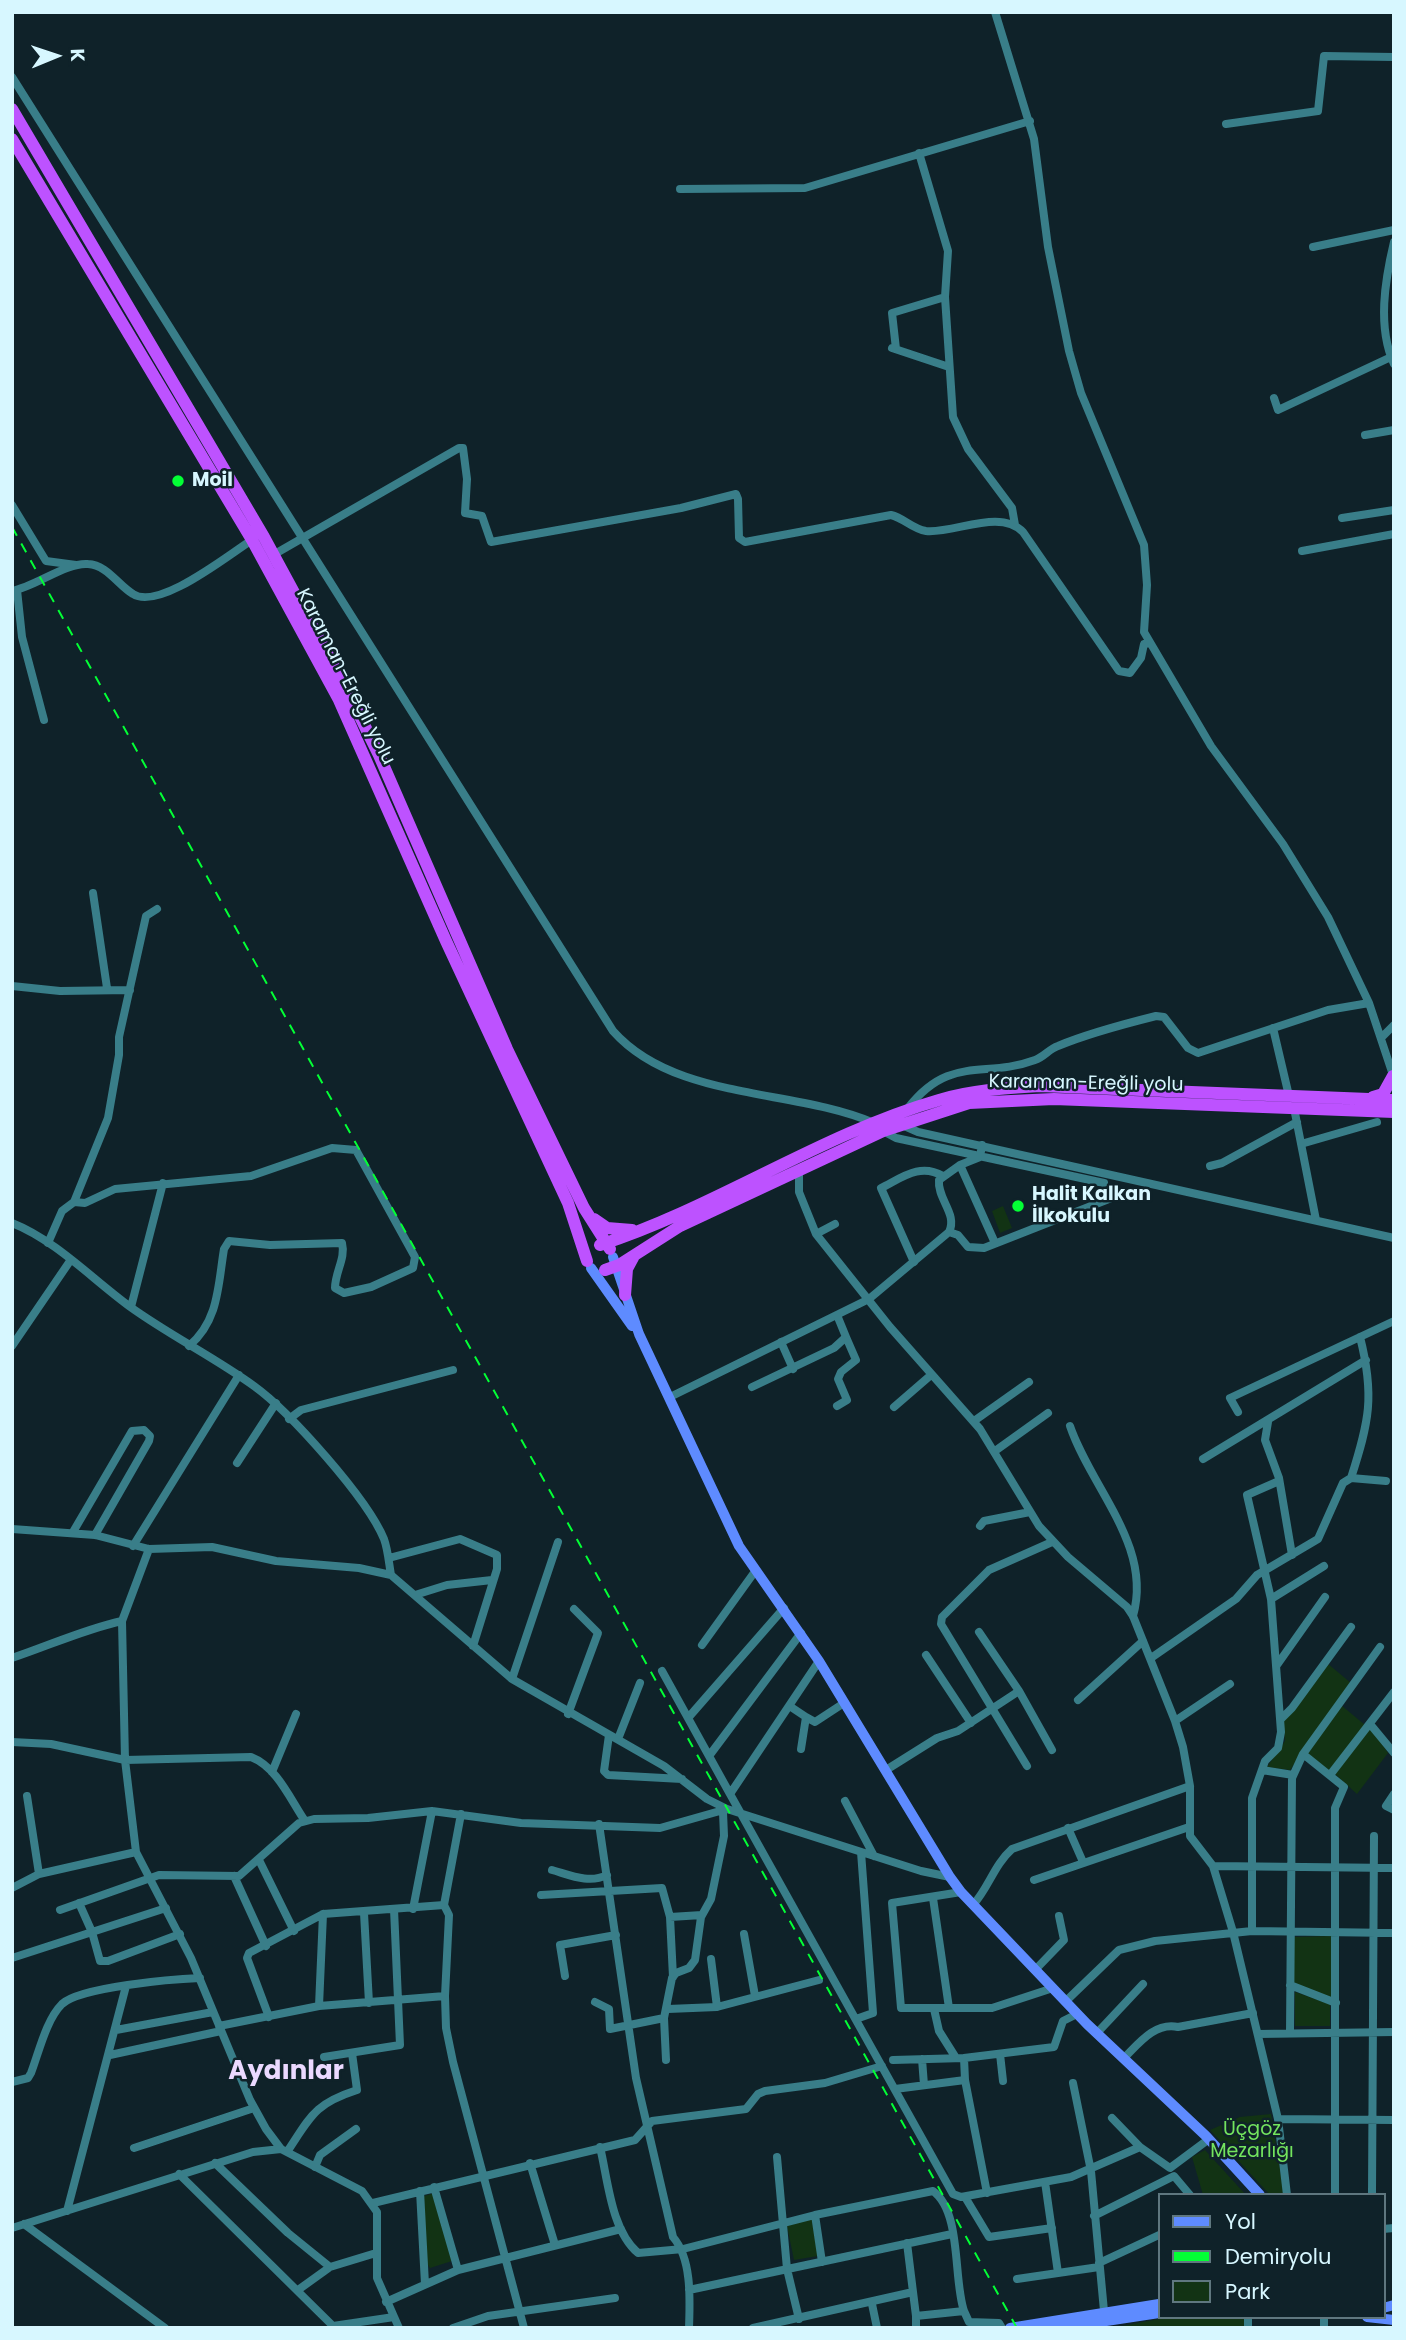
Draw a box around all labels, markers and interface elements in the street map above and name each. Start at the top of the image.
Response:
north arrow [21,21,91,91]
text: K [64,48,91,62]
place label: Moil [192,470,233,492]
marker: Moil [170,473,186,489]
street label: Karaman-Ereğli yolu [291,585,399,769]
street label: Karaman-Ereğli yolu [988,1071,1184,1097]
place label: Halit Kalkan İlkokulu [1032,1184,1151,1228]
marker: Halit Kalkan İlkokulu [1010,1198,1026,1214]
district label: Aydınlar [228,2056,344,2088]
park label: Üçgöz Mezarlığı [1210,2119,1294,2163]
legend [1158,2193,1385,2319]
text: Yol [1225,2207,1256,2236]
text: Demiryolu [1225,2242,1331,2271]
text: Park [1225,2277,1270,2306]

